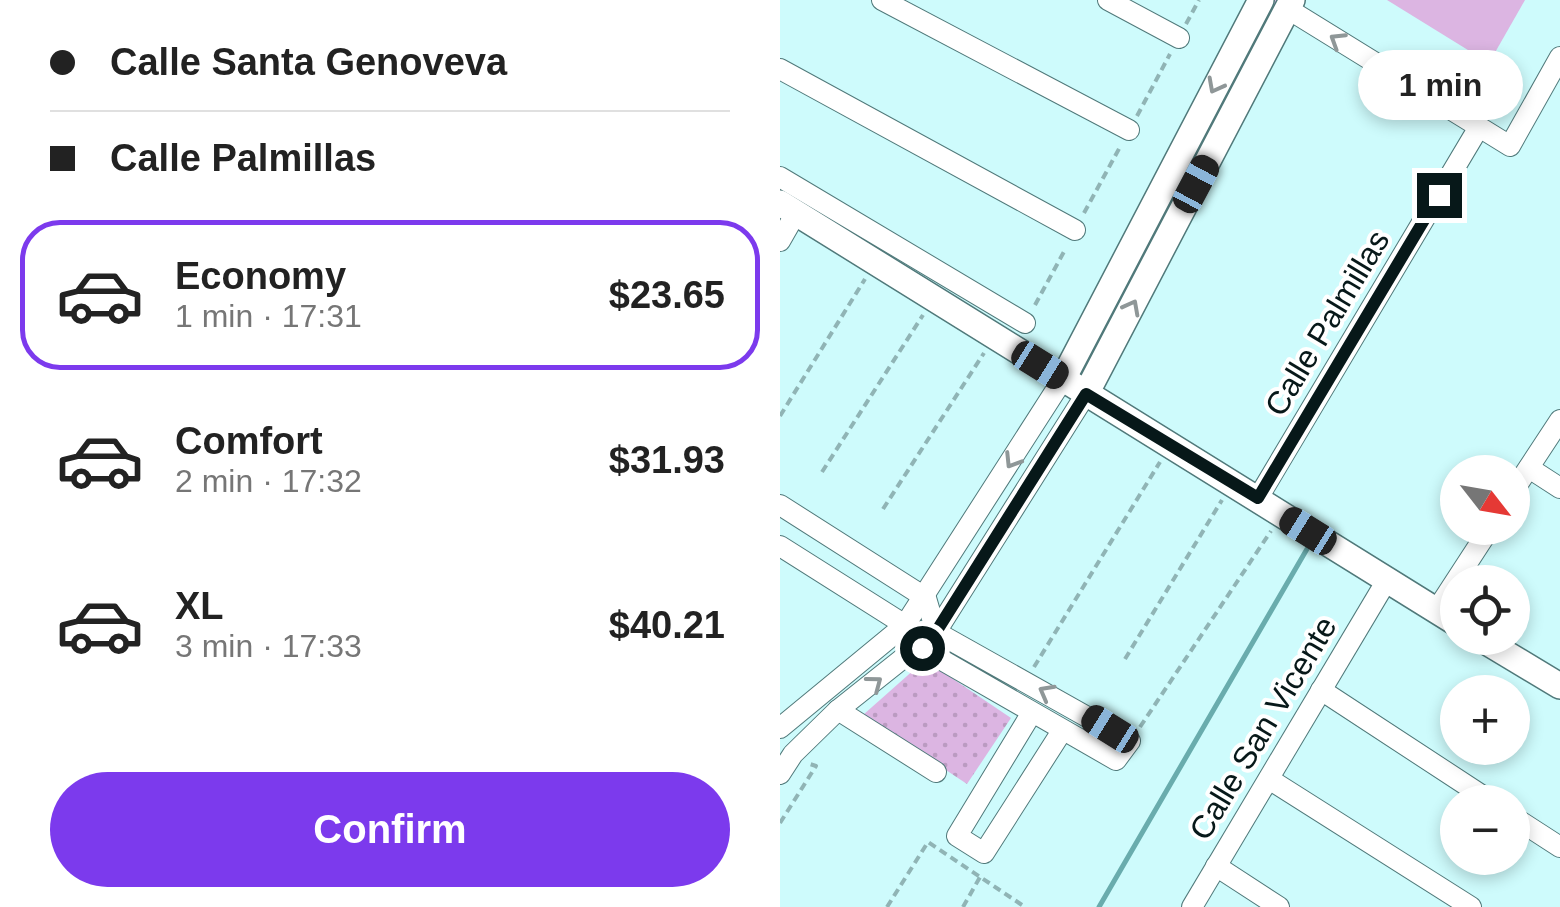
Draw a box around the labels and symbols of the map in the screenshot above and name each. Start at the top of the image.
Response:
one-way arrow [1330,33,1348,52]
callout: 1 min [1356,50,1522,120]
one-way arrow [1208,76,1227,94]
car [1169,150,1223,218]
route end [1417,173,1462,218]
street label: Calle Palmillas [1258,224,1396,422]
one-way arrow [1119,300,1139,318]
car [1007,336,1073,394]
one-way arrow [1005,451,1024,469]
north arrow [1440,455,1530,545]
car [1275,502,1341,560]
street label: Calle San Vicente [1182,610,1344,846]
route start [900,626,945,671]
one-way arrow [864,677,882,694]
one-way arrow [1039,685,1057,705]
car [1077,700,1143,758]

